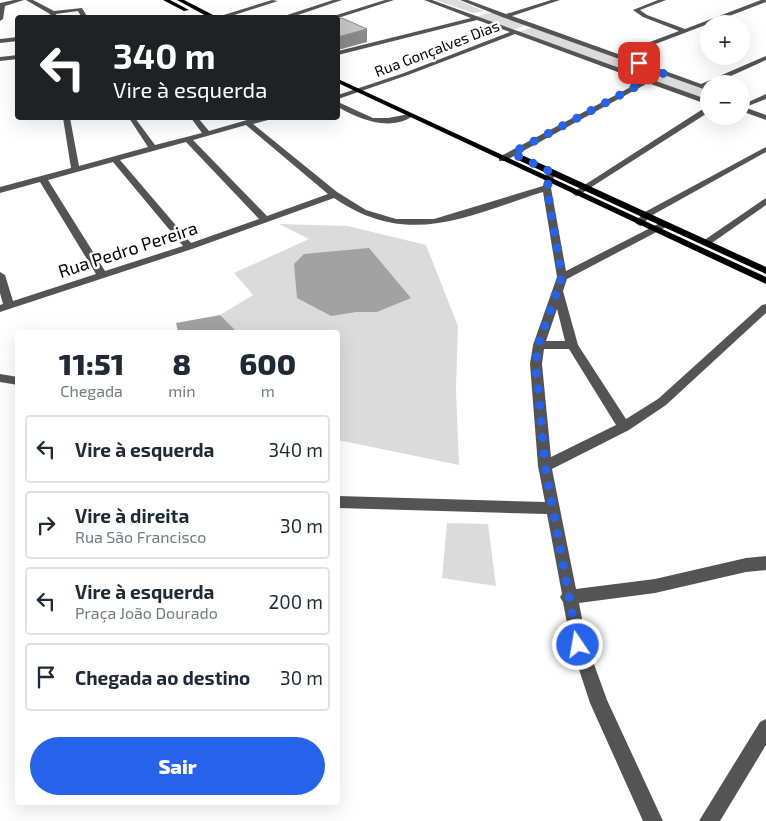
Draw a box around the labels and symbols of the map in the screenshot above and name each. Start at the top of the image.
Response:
street label: Rua Gonçalves Dias [372,16,502,81]
pin [618,42,660,84]
street label: Rua Pedro Pereira [55,216,200,282]
position arrow [551,618,603,670]

